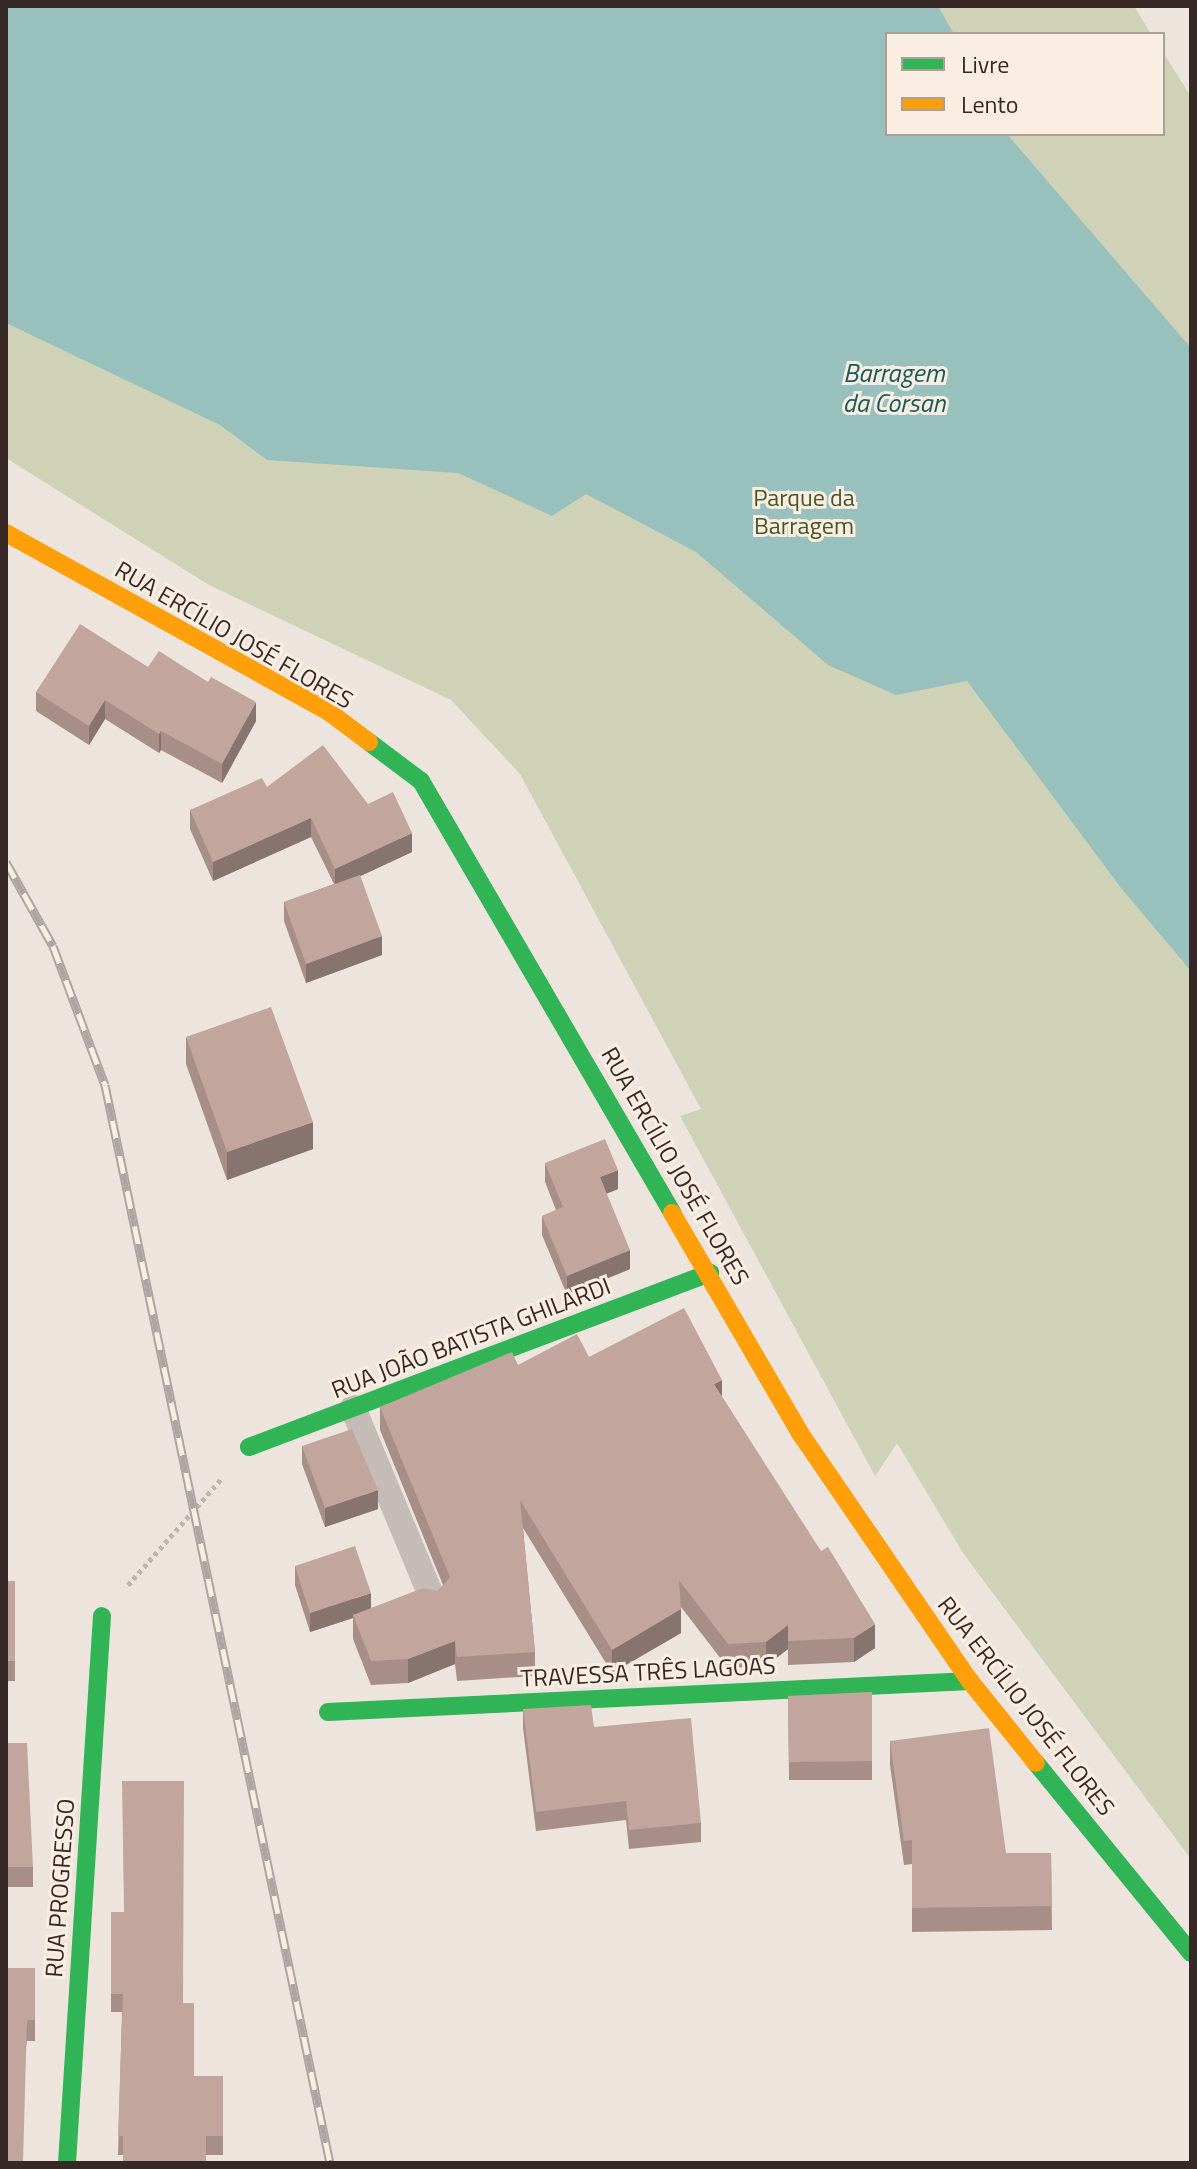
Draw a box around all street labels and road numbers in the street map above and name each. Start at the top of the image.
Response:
street label: RUA ERCÍLIO JOSÉ FLORES [110,555,358,715]
street label: RUA ERCÍLIO JOSÉ FLORES [595,1042,755,1290]
street label: RUA JOÃO BATISTA GHILARDI [327,1271,615,1405]
street label: RUA ERCÍLIO JOSÉ FLORES [932,1591,1120,1821]
street label: TRAVESSA TRÊS LAGOAS [520,1651,776,1693]
street label: RUA PROGRESSO [39,1798,81,1978]

